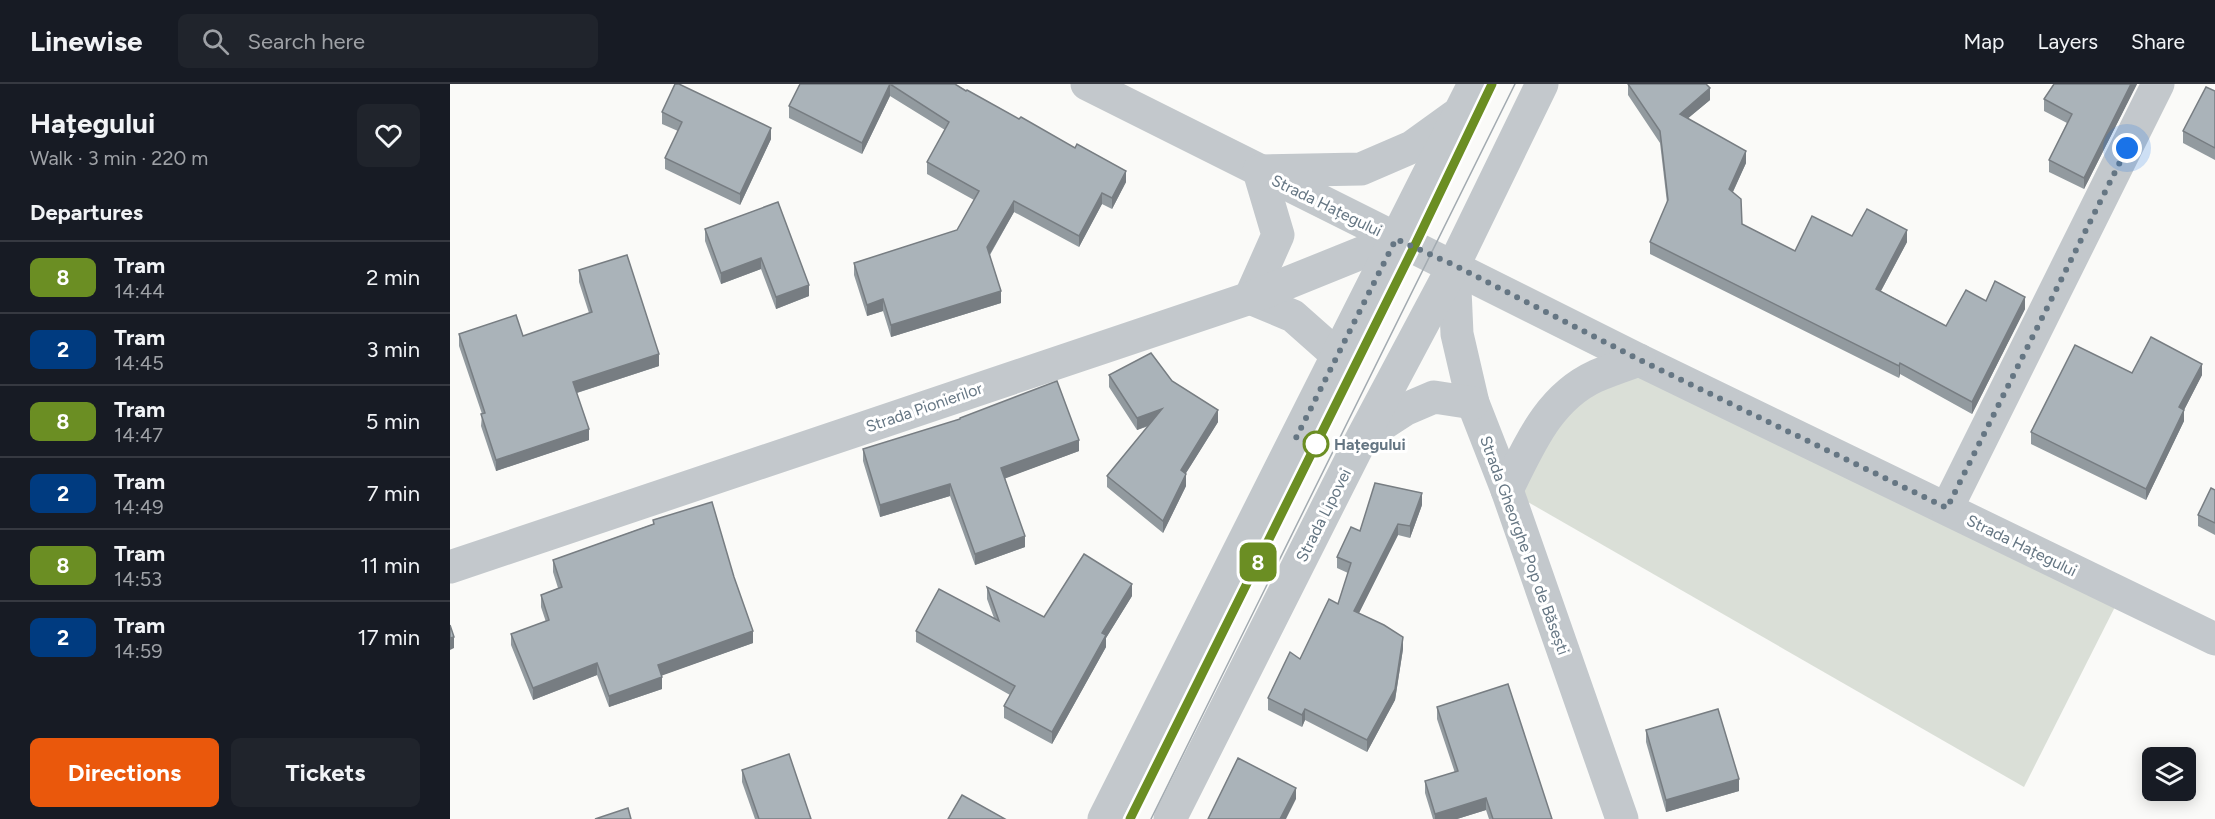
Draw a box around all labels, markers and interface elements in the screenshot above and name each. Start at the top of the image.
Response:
search box [178,14,598,68]
text: Linewise [30,24,142,58]
icon: search [199,25,232,58]
text: Search here [247,28,365,55]
text: Map [1964,29,2004,54]
text: Layers [2037,29,2098,54]
text: Share [2131,29,2185,54]
button: heart [357,104,420,167]
text: Hațegului [30,106,155,140]
your location [2112,133,2142,163]
text: Walk · 3 min · 220 m [30,146,208,170]
street label: Strada Hațegului [1269,171,1385,240]
text: Departures [30,199,143,226]
text: Tram [114,252,165,279]
text: 2 min [366,264,420,291]
text: 8 [57,265,69,290]
text: 14:44 [114,279,165,303]
text: Tram [114,324,165,351]
text: 3 min [366,336,420,363]
text: 2 [57,337,69,362]
text: 14:45 [114,351,164,375]
street label: Strada Pionierilor [863,378,985,436]
text: Tram [114,396,165,423]
text: 5 min [366,408,420,435]
text: 8 [57,409,69,434]
text: 14:47 [114,423,163,447]
marker: Hațegului [1303,431,1329,457]
street label: Strada Gheorghe Pop de Băsești [1476,433,1573,657]
place label: Hațegului [1334,435,1406,454]
street label: Strada Lipovei [1292,465,1355,565]
text: Tram [114,468,165,495]
text: 7 min [367,480,420,507]
text: 2 [57,481,69,506]
text: 14:49 [114,495,163,519]
street label: Strada Hațegului [1964,511,2080,580]
text: Tram [114,540,165,567]
line badge: 8 [1238,542,1278,582]
text: 8 [1252,550,1264,575]
text: 11 min [360,552,420,579]
text: 8 [57,553,69,578]
text: 14:53 [114,567,162,591]
text: Tram [114,612,165,639]
text: 17 min [358,624,420,651]
text: 2 [57,625,69,650]
text: 14:59 [114,639,163,663]
button: Directions [30,738,219,807]
button: Tickets [231,738,420,807]
map controls [2142,747,2196,801]
button: layers [2142,747,2196,801]

